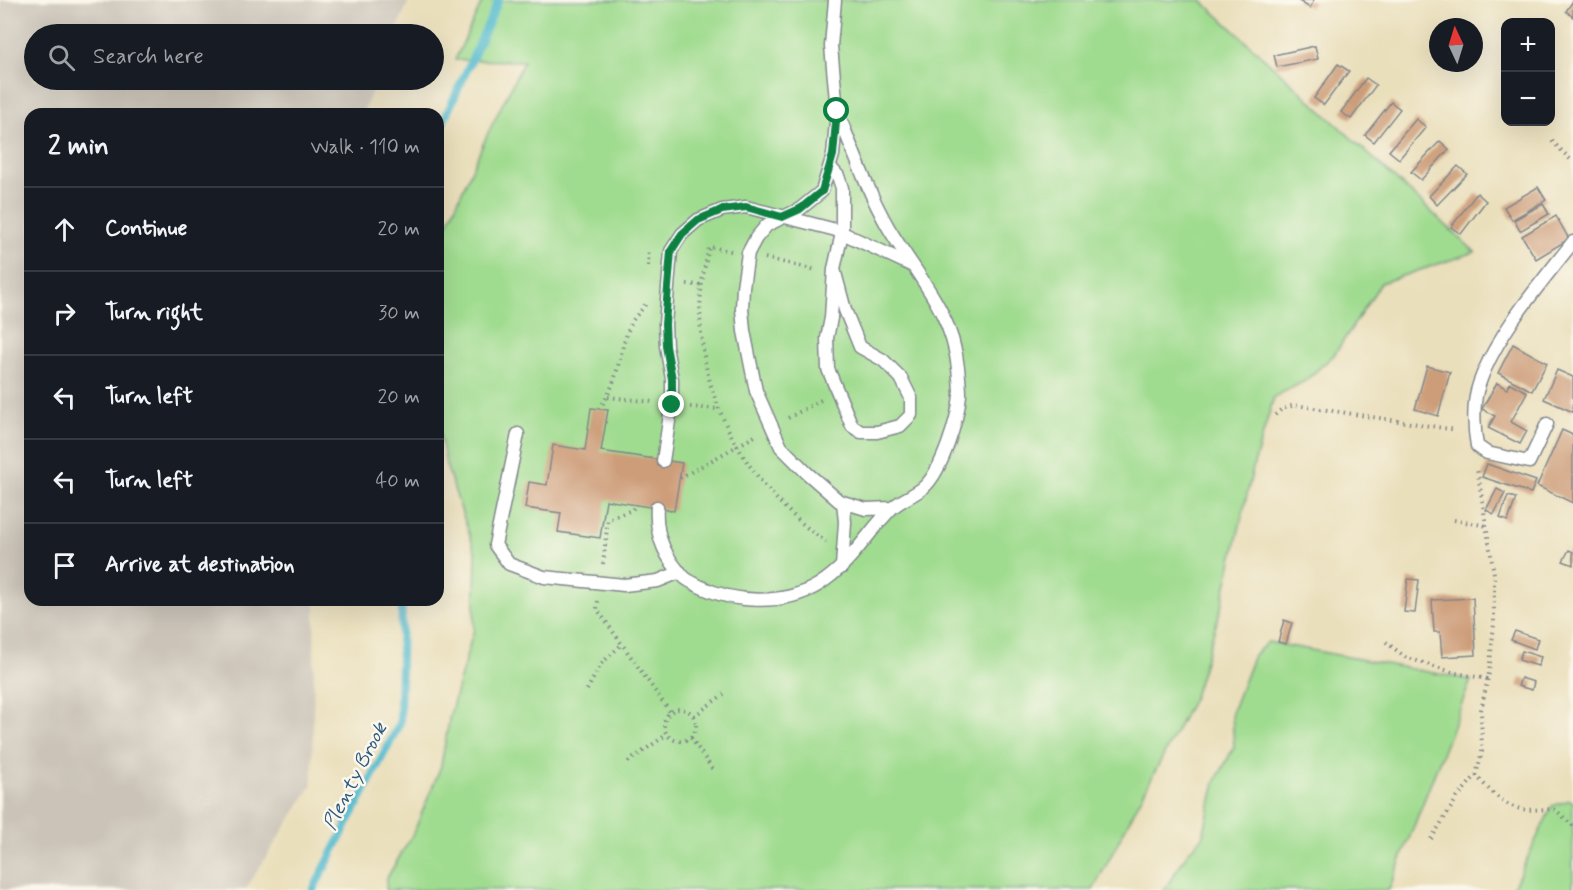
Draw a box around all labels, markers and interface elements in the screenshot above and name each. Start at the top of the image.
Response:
north arrow [1429,18,1483,72]
map controls [1501,18,1555,126]
button: + [1501,18,1555,72]
search box [24,24,444,90]
icon: search [45,41,78,74]
text: Search here [93,43,204,71]
button: − [1501,72,1555,126]
route start [823,97,849,123]
text: 2 min [48,130,109,164]
text: Walk · 110 m [311,134,420,161]
icon: ahead [48,213,81,246]
text: Continue [105,215,187,243]
text: 20 m [377,216,420,243]
icon: right [48,297,81,330]
text: Turn right [105,299,203,327]
text: 30 m [378,300,420,327]
icon: left [48,381,81,414]
text: Turn left [105,383,193,411]
text: 20 m [377,384,420,411]
route end [658,391,684,417]
icon: left [48,465,81,498]
text: Turn left [105,467,193,495]
text: 40 m [376,468,420,495]
icon: arrive [48,549,81,582]
text: Arrive at destination [105,551,295,579]
water label: Plenty Brook [317,717,395,835]

